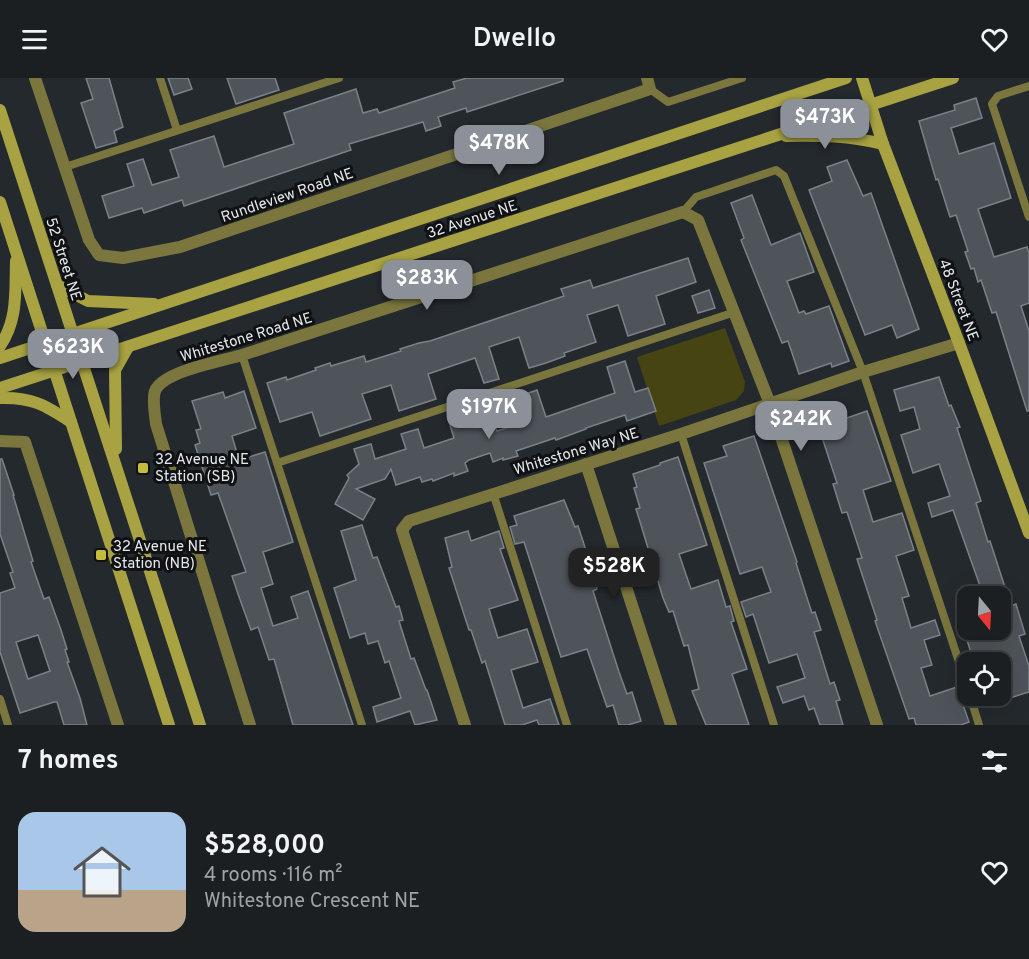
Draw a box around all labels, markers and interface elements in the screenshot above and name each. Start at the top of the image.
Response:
text: Dwello [473,22,556,56]
icon: menu [18,23,51,56]
icon: heart [978,23,1011,56]
pin: $473K [783,99,867,150]
text: $473K [794,105,856,131]
pin: $478K [457,125,541,176]
text: $478K [468,131,530,157]
street label: Rundleview Road NE [219,165,356,228]
street label: 32 Avenue NE [425,197,520,244]
street label: 52 Street NE [40,215,85,303]
street label: 48 Street NE [933,257,982,344]
pin: $283K [385,260,469,311]
text: $283K [396,266,458,292]
street label: Whitestone Road NE [178,309,315,368]
pin: $623K [31,329,115,380]
text: $623K [42,335,104,361]
pin: $197K [447,389,531,440]
text: $197K [461,395,517,421]
pin: $242K [759,401,843,452]
text: $242K [769,407,833,433]
street label: Whitestone Way NE [511,424,641,481]
place label: 32 Avenue NE Station (SB) [155,451,249,487]
marker: 32 Avenue NE Station (SB) [136,461,150,475]
place label: 32 Avenue NE Station (NB) [113,538,207,574]
marker: 32 Avenue NE Station (NB) [94,548,108,562]
pin: $528K [572,548,656,599]
text: $528K [582,554,646,580]
north arrow [957,586,1011,640]
map controls [957,586,1011,706]
button: locate [957,652,1011,706]
text: 7 homes [18,745,118,778]
icon: filters [978,745,1011,778]
text: $528,000 [204,830,325,863]
icon: home [66,836,138,908]
icon: heart [978,856,1011,889]
text: 4 rooms · 116 m² [204,863,342,889]
text: Whitestone Crescent NE [204,889,420,915]

